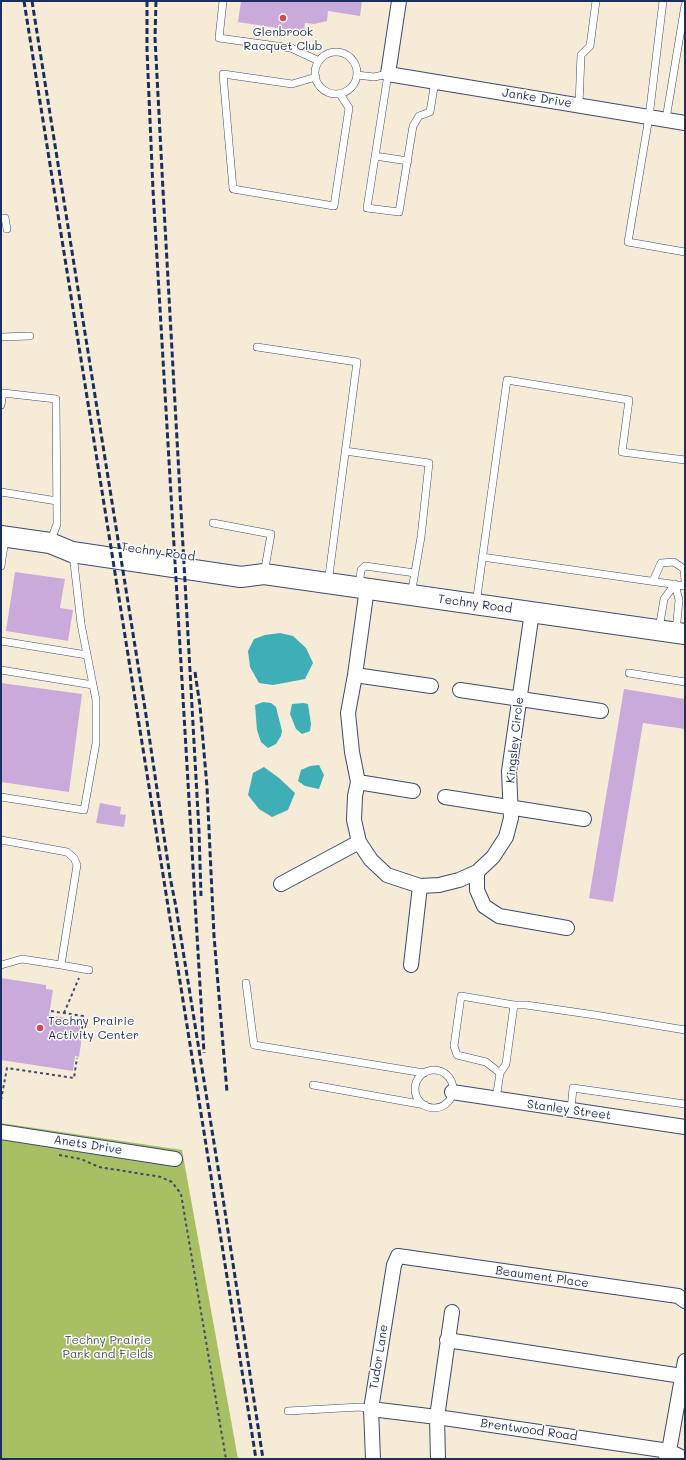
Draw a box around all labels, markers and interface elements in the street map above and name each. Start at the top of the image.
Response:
marker: Glenbrook Racquet Club [278,13,288,23]
place label: Glenbrook Racquet Club [244,25,322,53]
street label: Janke Drive [501,85,573,111]
street label: Techny Road [120,540,196,564]
street label: Techny Road [437,592,513,616]
street label: Kingsley Circle [503,696,527,784]
place label: Techny Prairie Activity Center [48,1014,139,1042]
marker: Techny Prairie Activity Center [35,1023,45,1033]
street label: Stanley Street [526,1097,612,1123]
street label: Anets Drive [53,1132,123,1158]
street label: Beaument Place [494,1263,590,1291]
street label: Tudor Lane [367,1323,391,1391]
park label: Techny Prairie Park and Fields [63,1333,153,1361]
street label: Brentwood Road [480,1416,578,1444]

